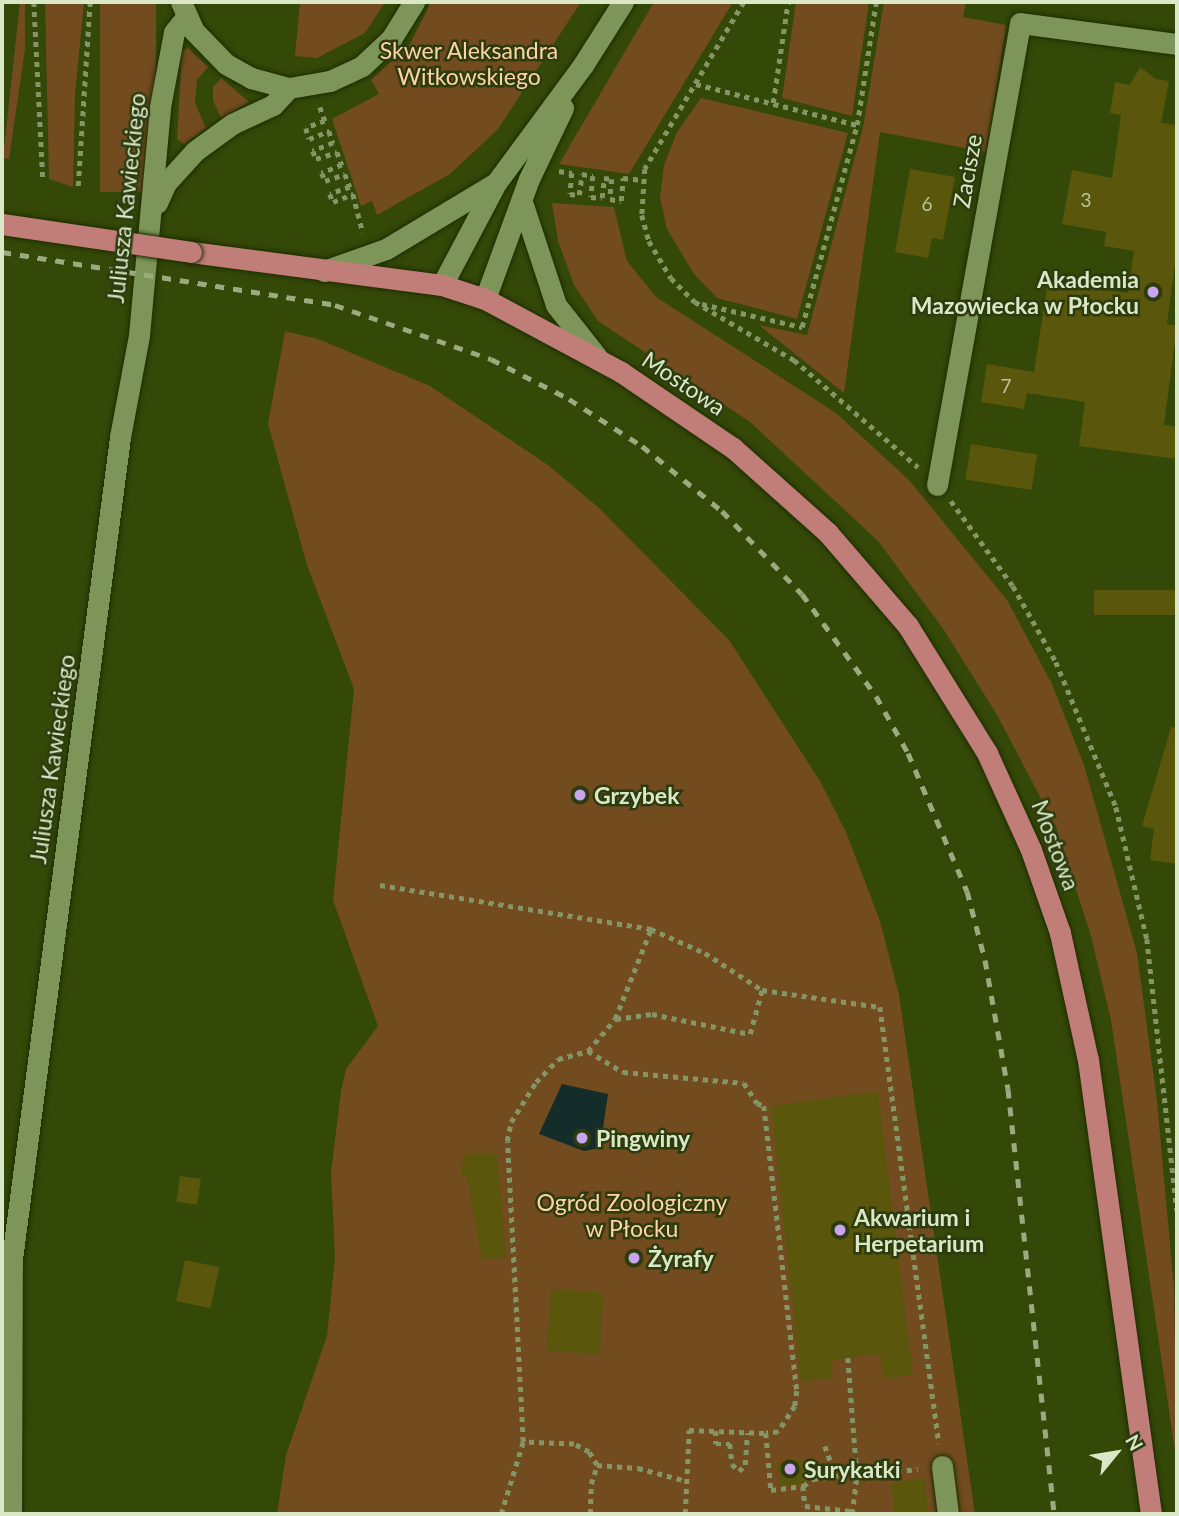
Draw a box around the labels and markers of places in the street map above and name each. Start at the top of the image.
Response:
place label: Akademia Mazowiecka w Płocku [910,265,1139,319]
marker: Akademia Mazowiecka w Płocku [1145,284,1161,300]
place label: Grzybek [594,781,679,809]
marker: Grzybek [572,787,588,803]
place label: Pingwiny [596,1124,690,1152]
marker: Pingwiny [574,1130,590,1146]
place label: Akwarium i Herpetarium [854,1203,984,1257]
marker: Akwarium i Herpetarium [832,1222,848,1238]
place label: Żyrafy [648,1244,714,1272]
marker: Żyrafy [626,1250,642,1266]
place label: Surykatki [804,1455,901,1483]
marker: Surykatki [782,1461,798,1477]

